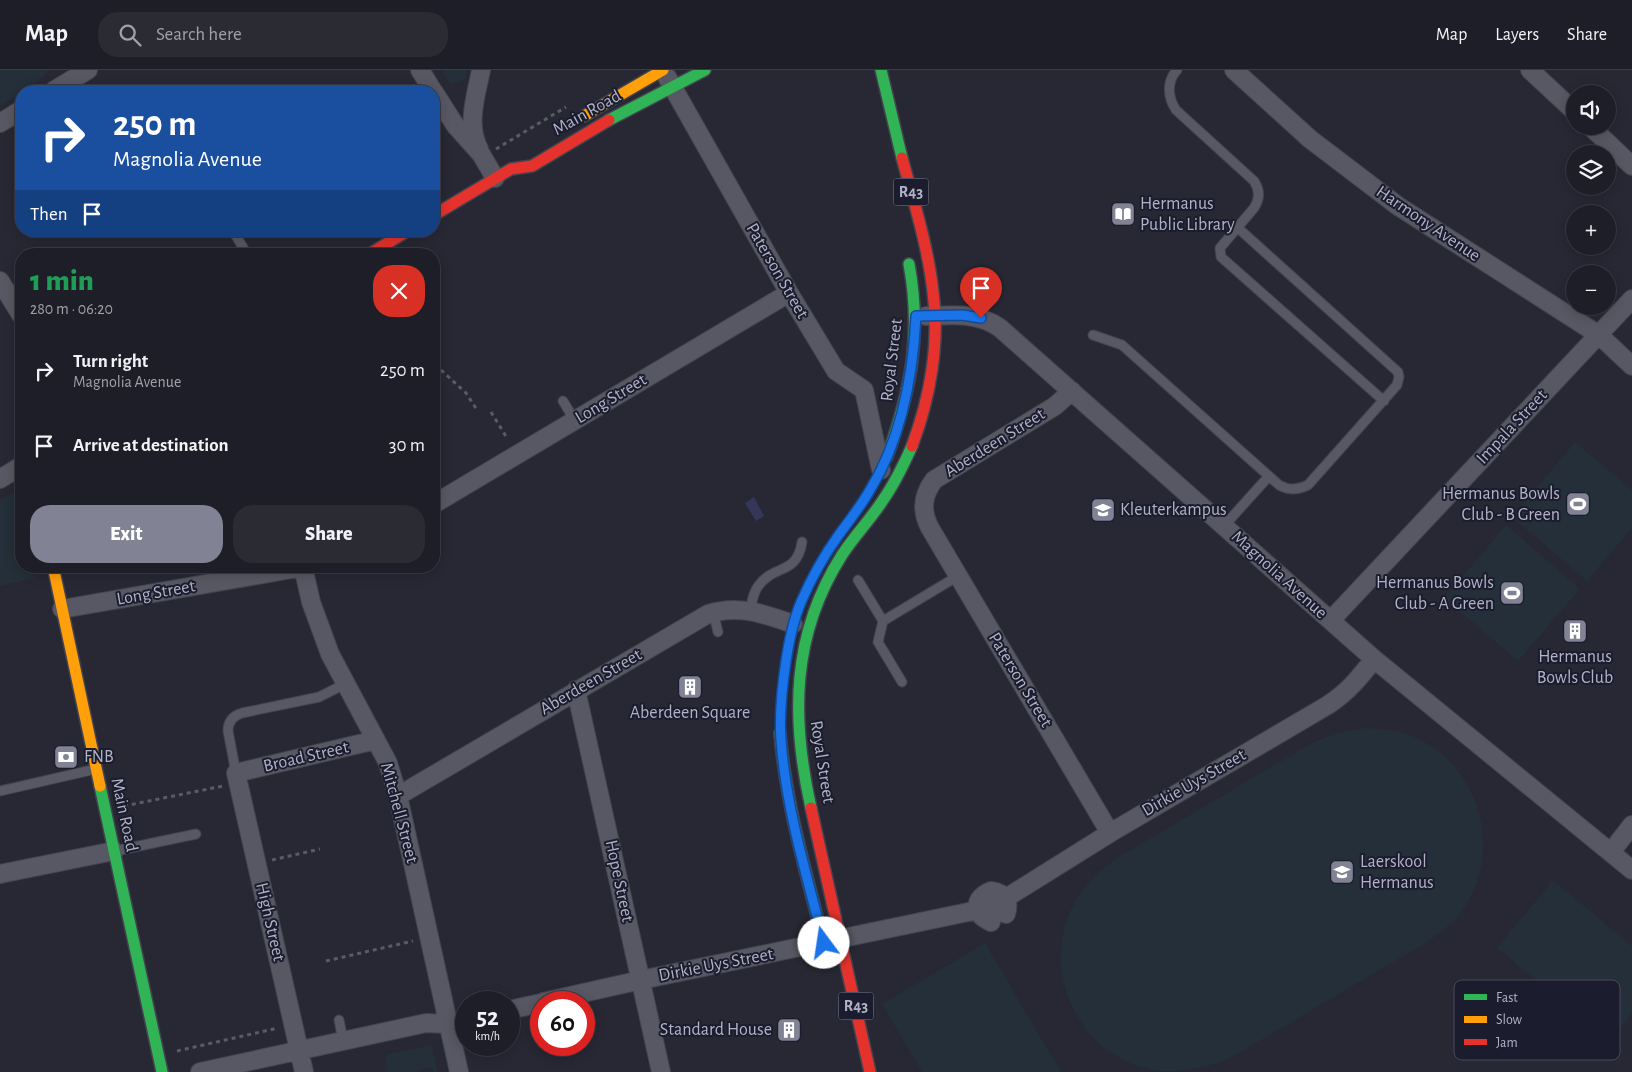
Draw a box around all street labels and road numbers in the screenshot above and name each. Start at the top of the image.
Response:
street label: Main Road [550,87,624,139]
road number: R43 [894,178,928,206]
street label: Harmony Avenue [1373,183,1483,265]
street label: Paterson Street [743,220,812,322]
street label: Royal Street [878,317,906,403]
street label: Long Street [572,371,650,427]
street label: Impala Street [1473,386,1551,468]
street label: Aberdeen Street [942,405,1048,481]
street label: Magnolia Avenue [1228,528,1330,622]
street label: Long Street [115,577,197,609]
street label: Paterson Street [985,630,1055,731]
street label: Aberdeen Street [537,646,645,718]
street label: Royal Street [807,719,837,805]
street label: Broad Street [262,738,351,776]
street label: Dirkie Uys Street [1139,746,1249,820]
street label: Mitchell Street [377,761,421,865]
street label: Main Road [107,777,141,853]
street label: Hope Street [602,838,637,924]
street label: High Street [252,881,288,963]
street label: Dirkie Uys Street [657,945,775,985]
road number: R43 [838,992,874,1019]

